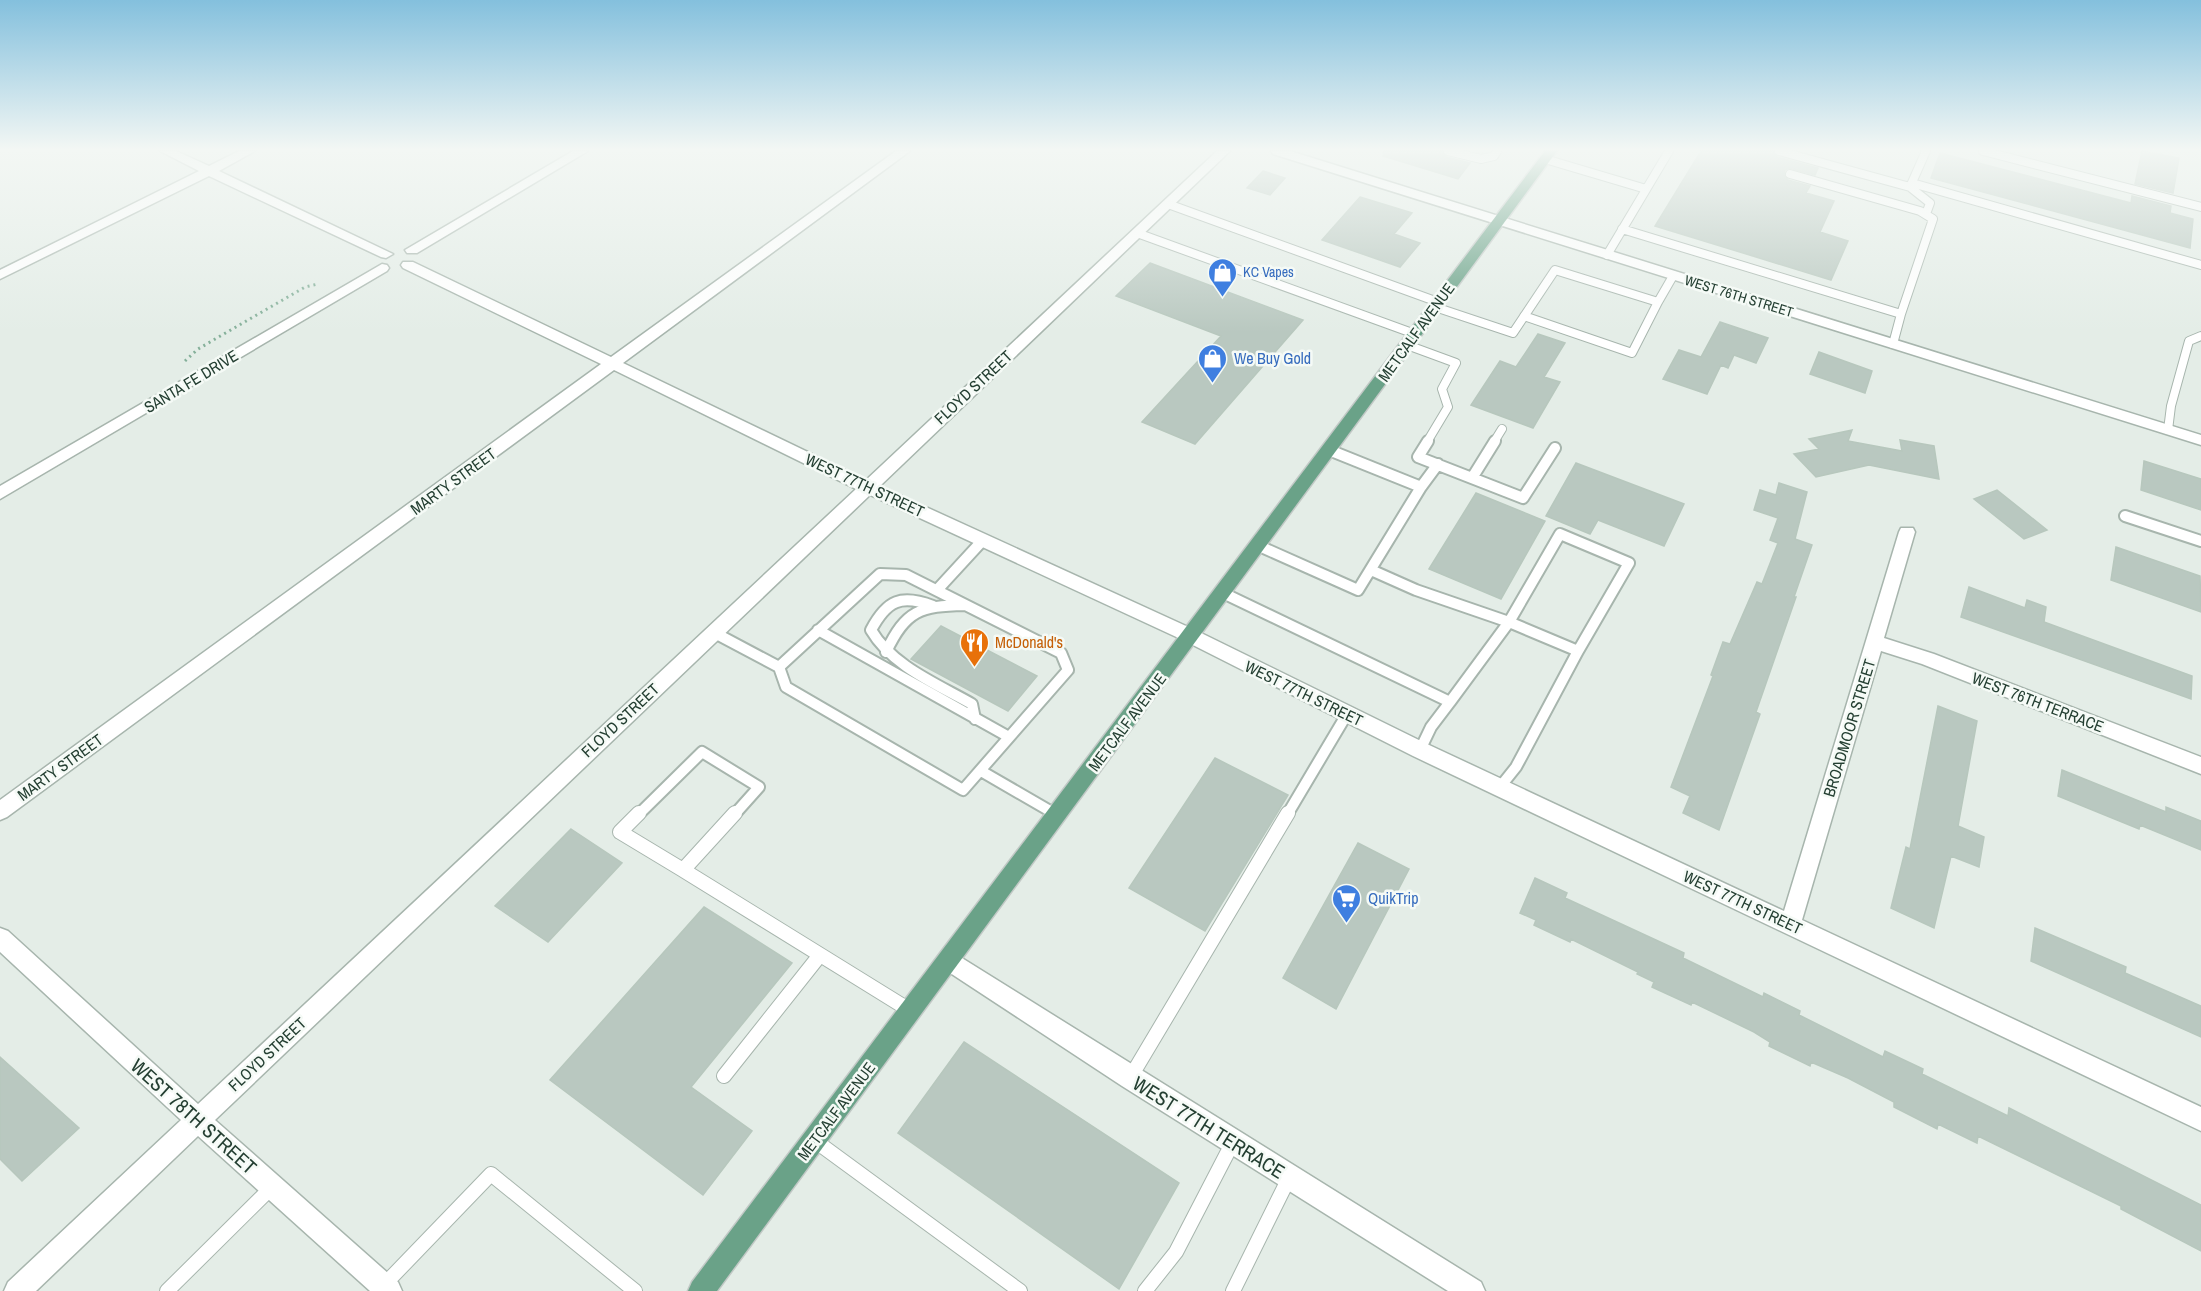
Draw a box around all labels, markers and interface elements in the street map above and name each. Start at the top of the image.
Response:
shop icon: KC Vapes [1206,256,1238,298]
place label: KC Vapes [1243,263,1294,281]
street label: WEST 76TH STREET [1682,271,1796,321]
street label: METCALF AVENUE [1373,278,1459,386]
shop icon: We Buy Gold [1197,342,1229,384]
street label: SANTA FE DRIVE [140,344,242,418]
street label: FLOYD STREET [929,345,1017,429]
place label: We Buy Gold [1234,347,1311,369]
street label: MARTY STREET [406,442,500,520]
street label: WEST 77TH STREET [802,448,928,522]
restaurant icon: McDonald's [958,626,990,668]
place label: McDonald's [995,631,1063,653]
street label: WEST 77TH STREET [1241,655,1367,731]
street label: BROADMOOR STREET [1818,656,1880,800]
street label: WEST 76TH TERRACE [1969,667,2107,737]
street label: METCALF AVENUE [1083,669,1171,775]
street label: FLOYD STREET [576,678,664,762]
street label: MARTY STREET [13,728,107,806]
street label: WEST 77TH STREET [1680,865,1806,939]
supermarket icon: QuikTrip [1331,882,1363,924]
place label: QuikTrip [1368,887,1419,909]
street label: FLOYD STREET [223,1012,311,1096]
street label: WEST 78TH STREET [125,1052,263,1180]
street label: METCALF AVENUE [792,1058,880,1164]
street label: WEST 77TH TERRACE [1128,1069,1290,1185]

